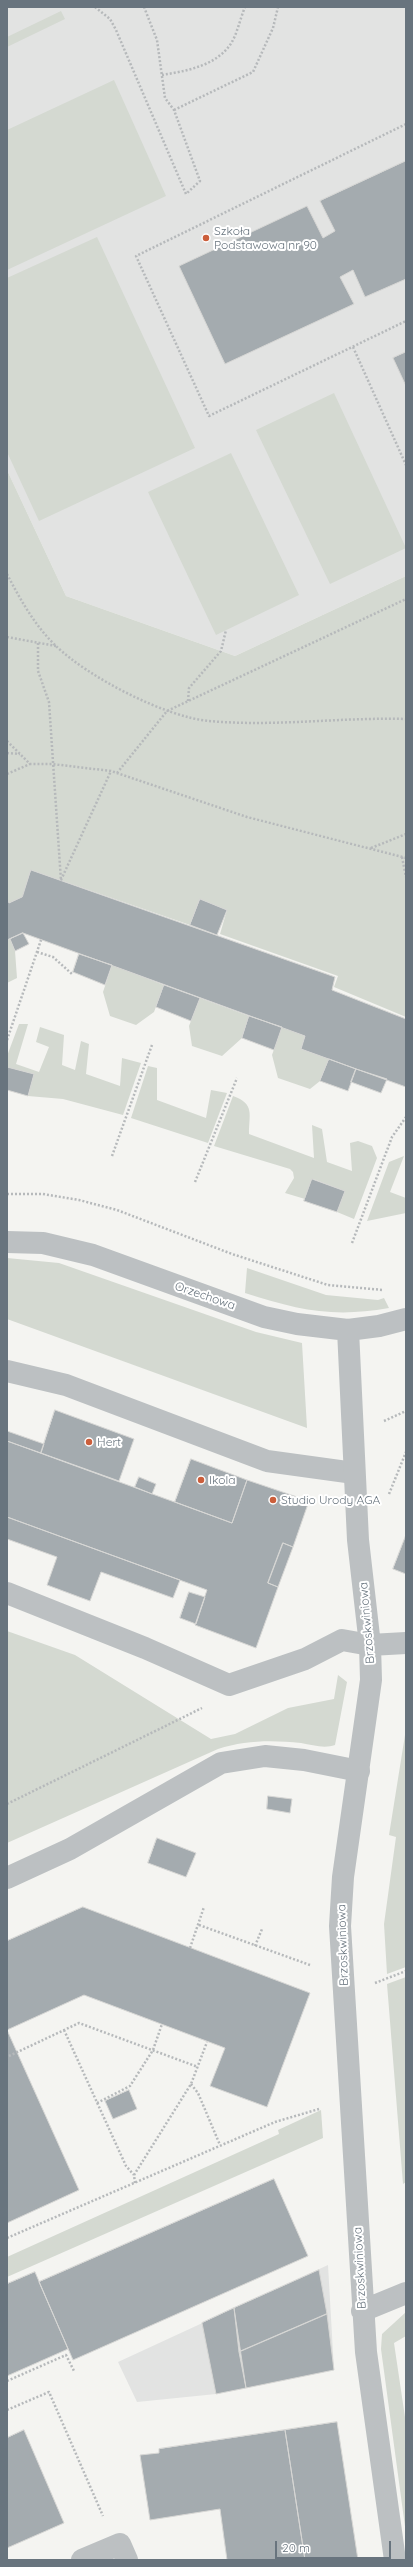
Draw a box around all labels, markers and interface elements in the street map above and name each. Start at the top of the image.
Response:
place label: Szkoła Podstawowa nr 90 [214,224,317,252]
marker: Szkoła Podstawowa nr 90 [201,233,211,243]
street label: Orzechowa [173,1279,237,1313]
place label: Hert [97,1435,121,1449]
marker: Hert [84,1437,94,1447]
place label: Ikola [209,1473,235,1487]
marker: Ikola [196,1475,206,1485]
place label: Studio Urody AGA [281,1493,380,1507]
marker: Studio Urody AGA [268,1495,278,1505]
street label: Brzoskwiniowa [356,1582,378,1664]
street label: Brzoskwiniowa [334,1904,352,1986]
street label: Brzoskwiniowa [351,2227,369,2309]
scale bar [277,2533,393,2559]
text: 20 m [282,2540,310,2555]

